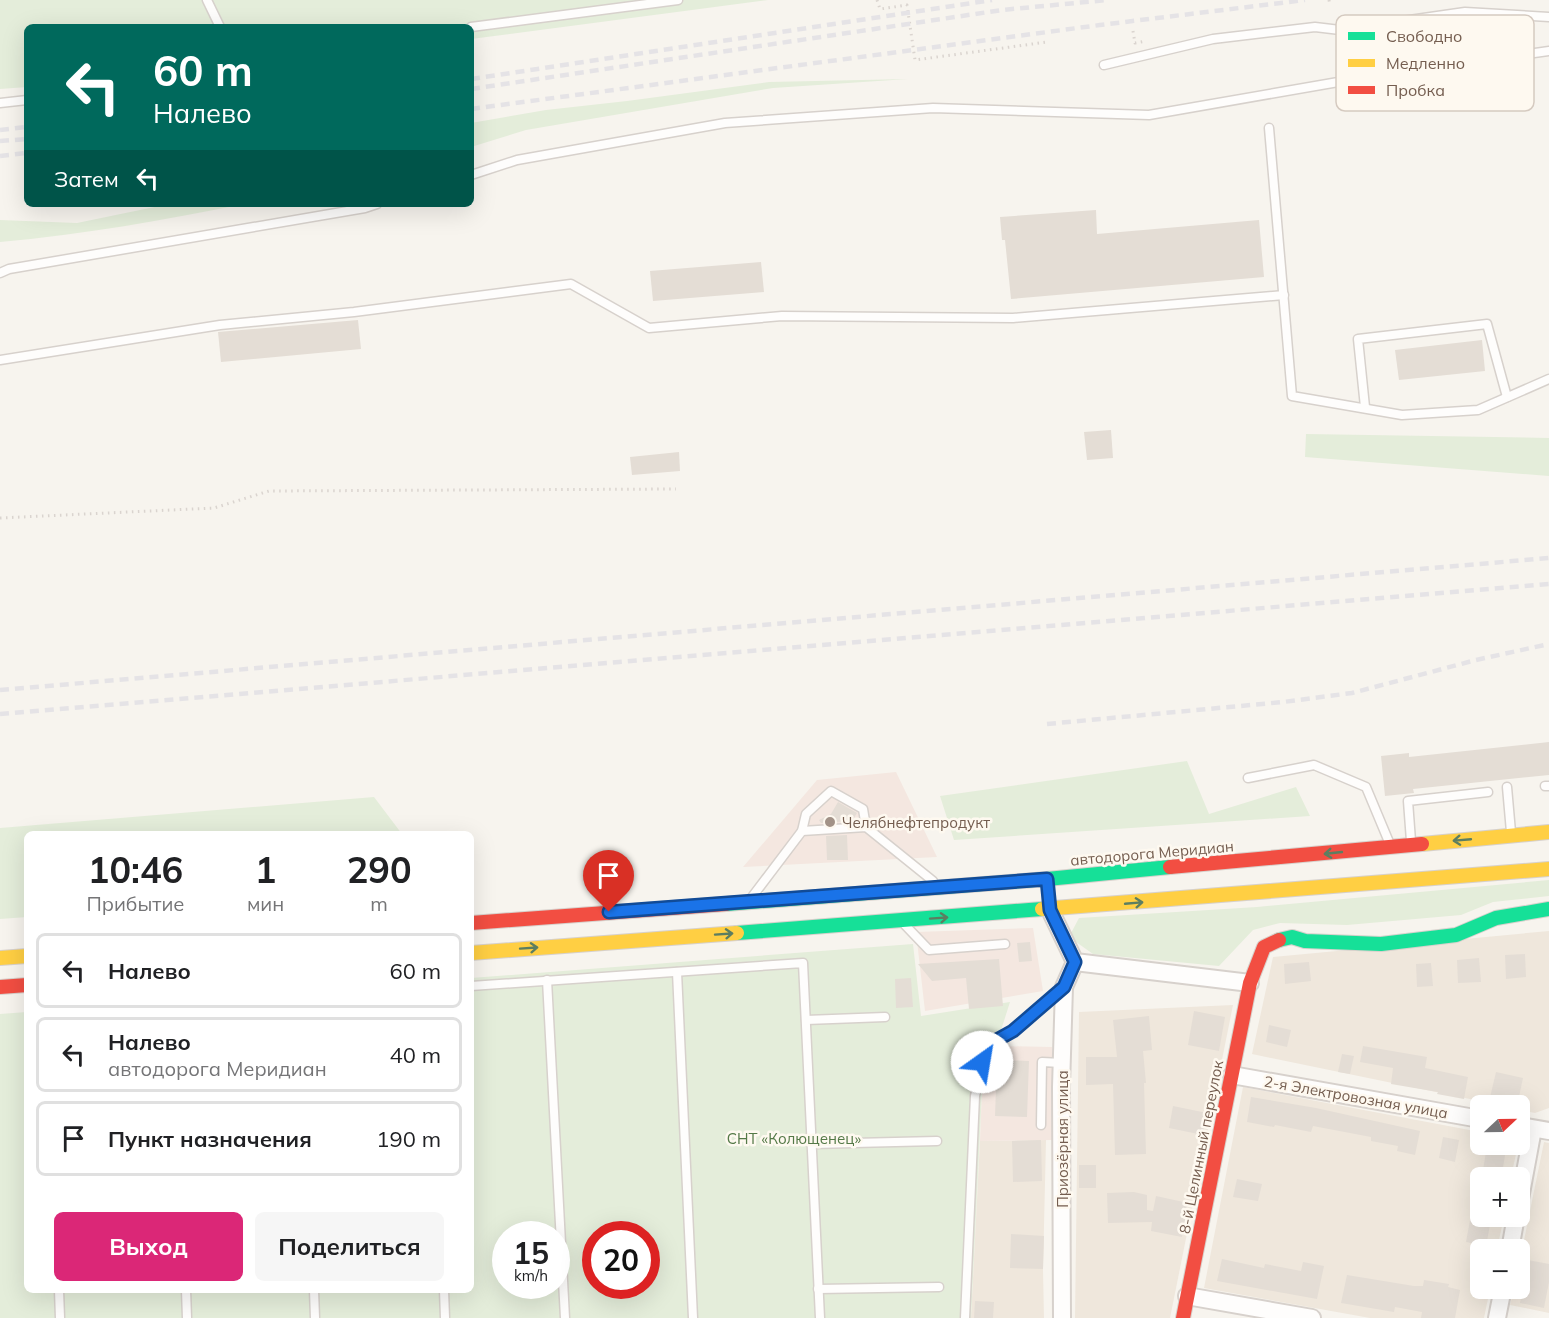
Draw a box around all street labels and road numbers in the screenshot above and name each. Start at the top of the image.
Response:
street label: автодорога Меридиан [1069,836,1235,870]
street label: 8-й Целинный переулок [1175,1058,1227,1235]
street label: Приозёрная улица [1053,1070,1072,1208]
street label: 2-я Электровозная улица [1263,1071,1449,1123]

